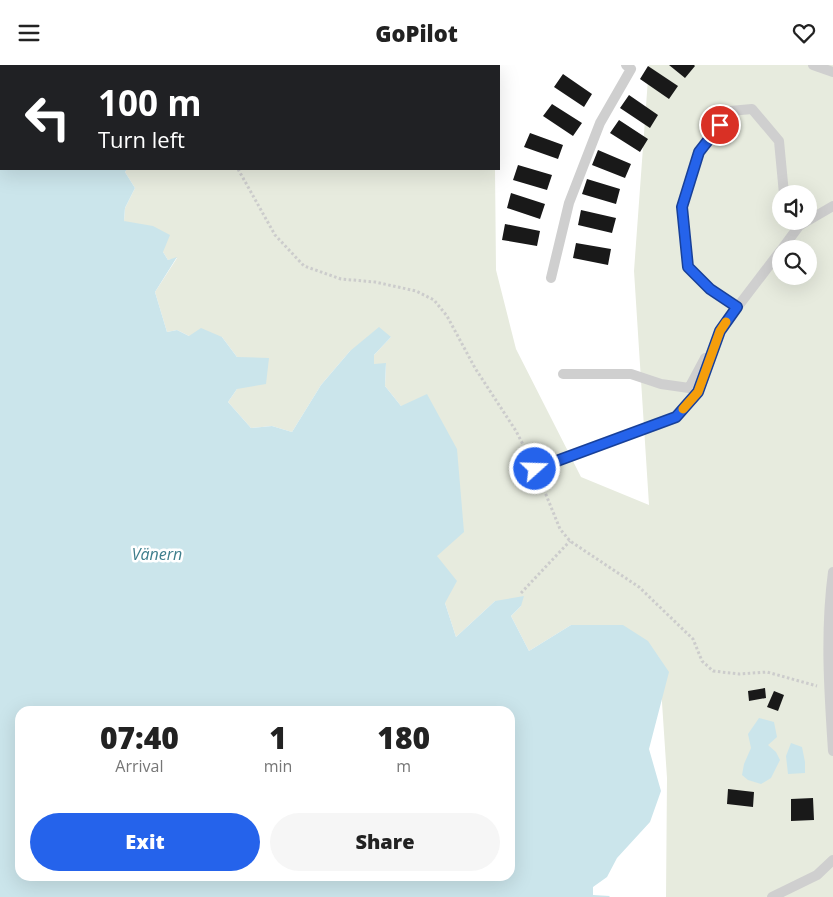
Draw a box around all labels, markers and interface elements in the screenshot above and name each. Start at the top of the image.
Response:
text: GoPilot [375,18,458,48]
icon: menu [15,19,43,47]
icon: heart [790,19,818,47]
text: 100 m [98,79,202,126]
icon: left [15,85,80,150]
pin [699,104,741,146]
icon: arrive [706,111,734,139]
text: Turn left [98,124,185,154]
map controls [772,185,817,285]
button: sound [772,185,817,230]
button: search [772,240,817,285]
position arrow [508,442,560,494]
water label: Vänern [132,543,182,565]
text: 07:40 [100,717,179,758]
text: 1 [269,717,287,758]
text: 180 [377,717,430,758]
text: Arrival [115,755,163,777]
text: min [264,755,292,777]
text: m [396,755,411,777]
button: Exit [30,813,260,871]
button: Share [270,813,500,871]

